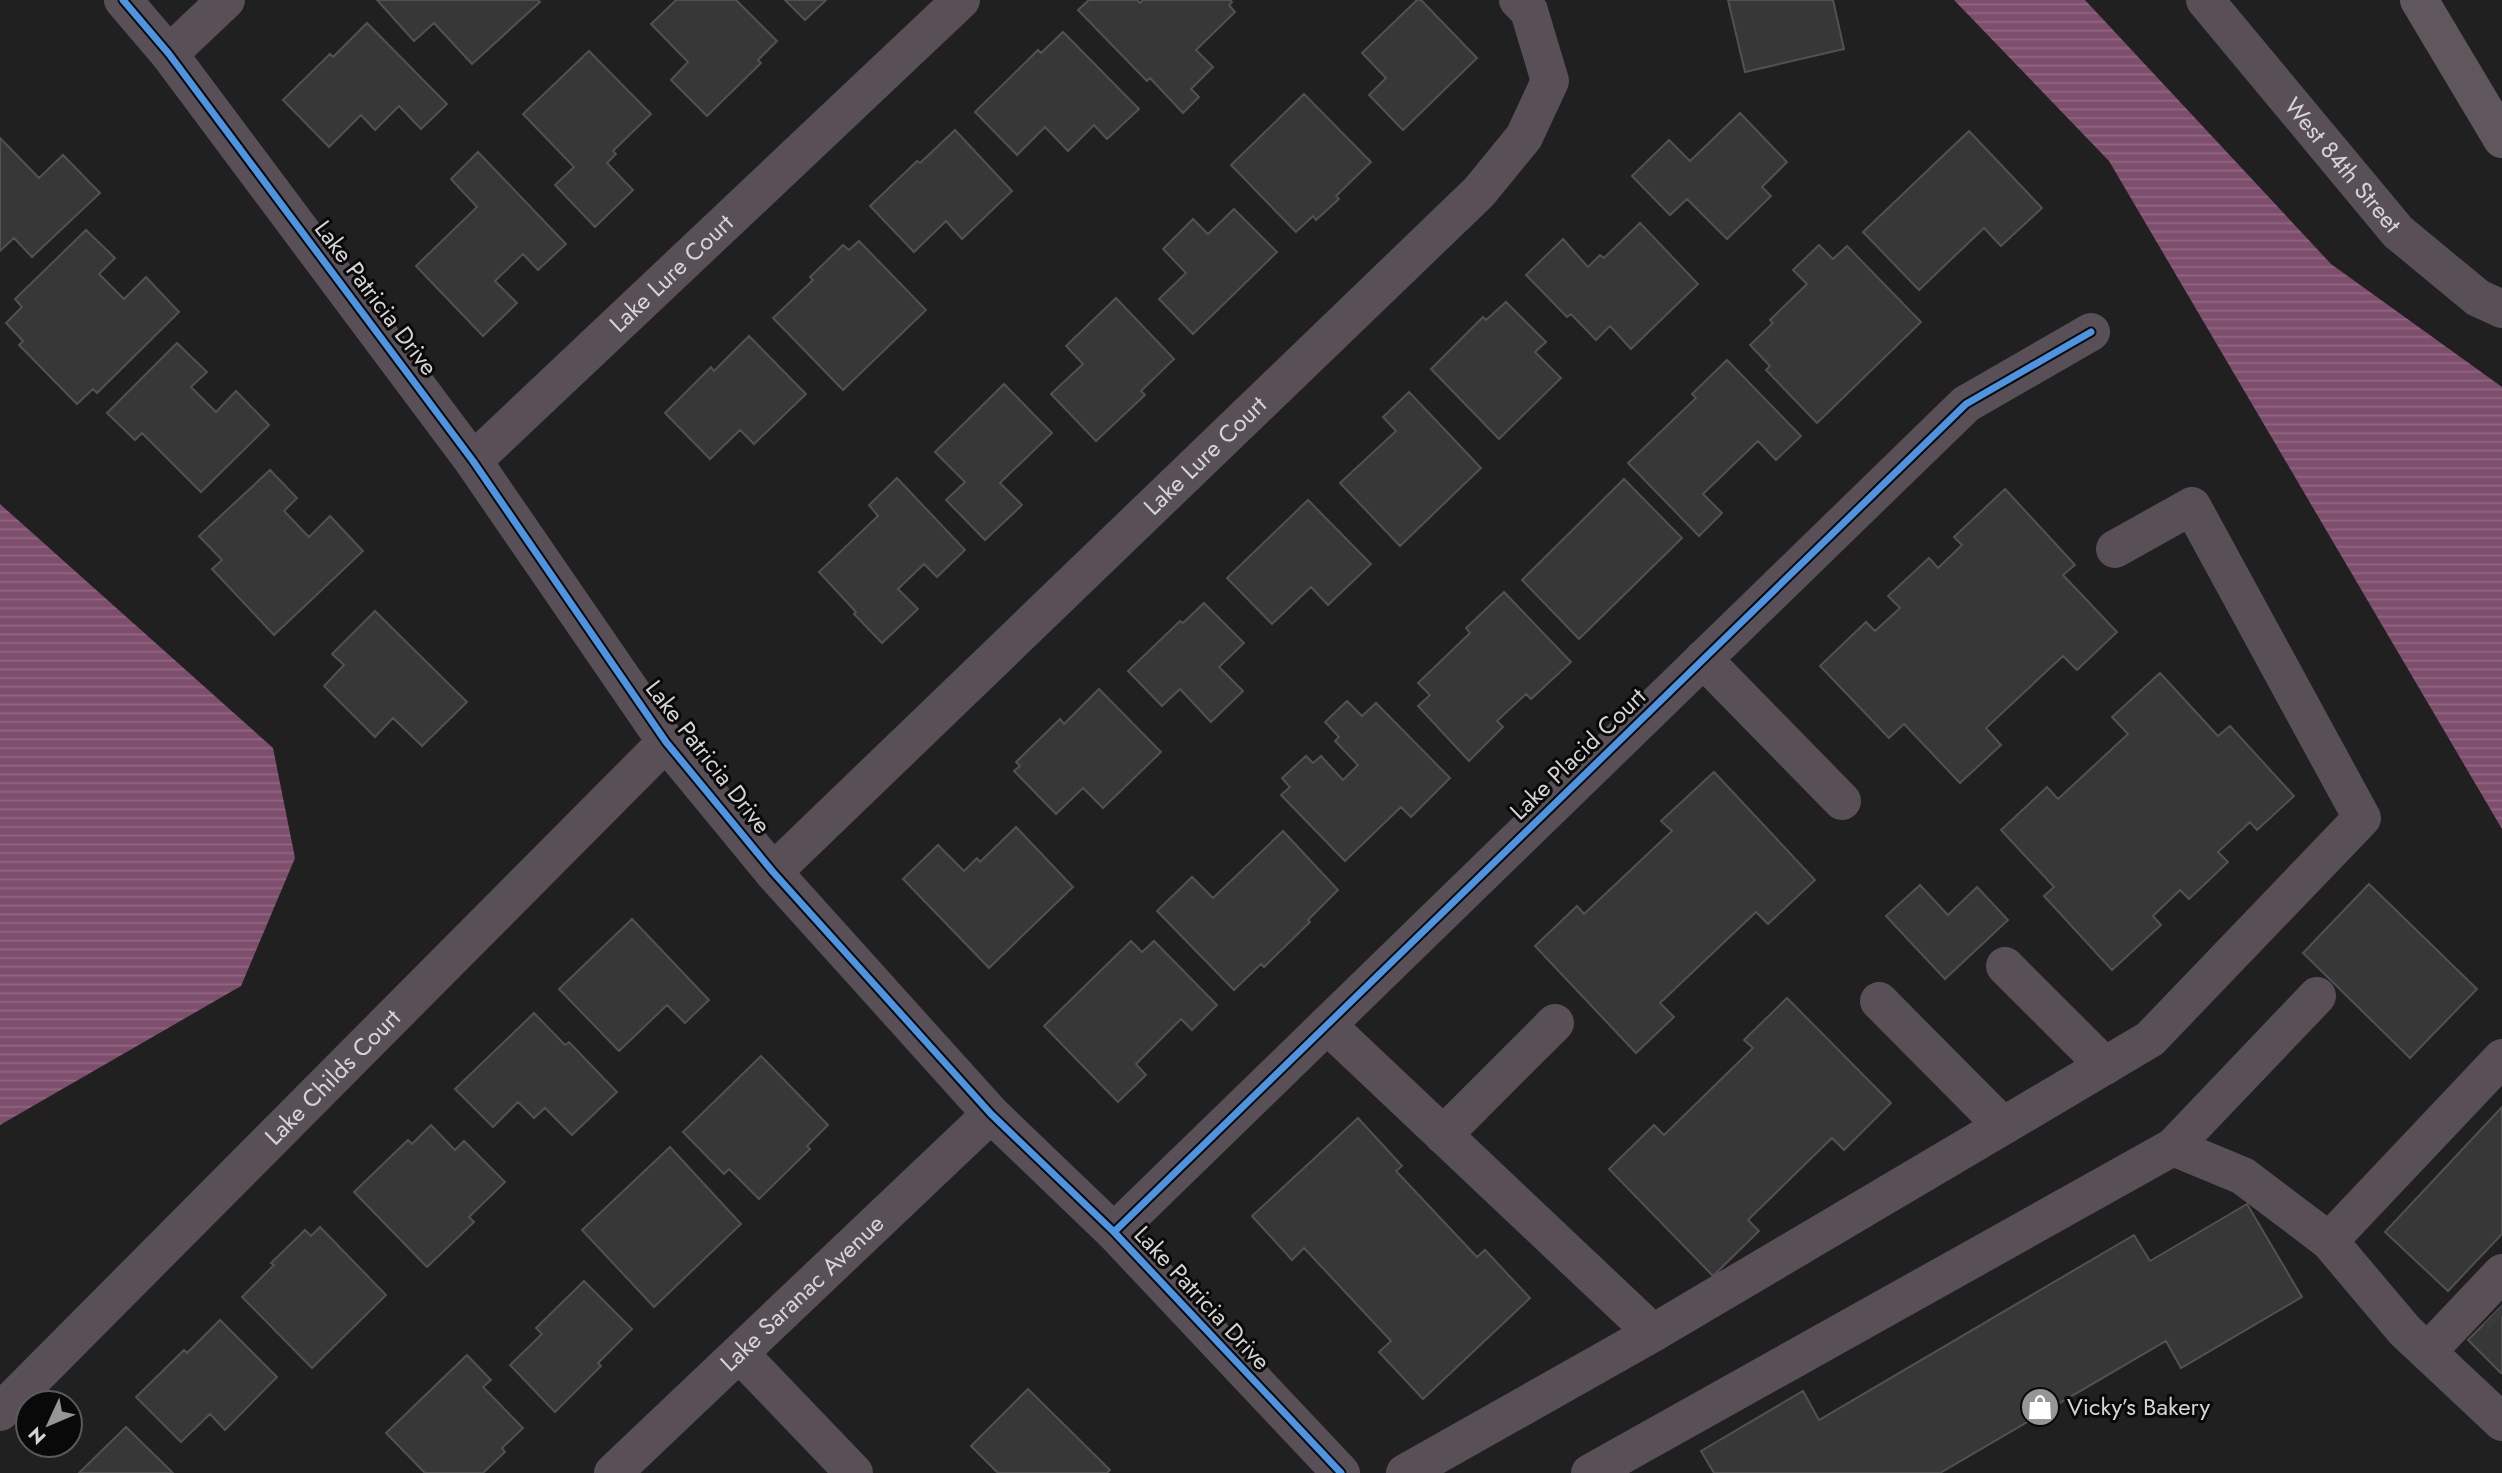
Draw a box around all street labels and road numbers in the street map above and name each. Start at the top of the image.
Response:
street label: West 84th Street [2276,90,2410,240]
street label: Lake Lure Court [601,206,741,340]
street label: Lake Patricia Drive [306,213,446,383]
street label: Lake Lure Court [1136,388,1274,523]
street label: Lake Patricia Drive [637,673,779,841]
street label: Lake Placid Court [1502,679,1654,828]
street label: Lake Childs Court [257,1001,408,1153]
street label: Lake Saranac Avenue [712,1206,892,1379]
street label: Lake Patricia Drive [1126,1218,1279,1378]

